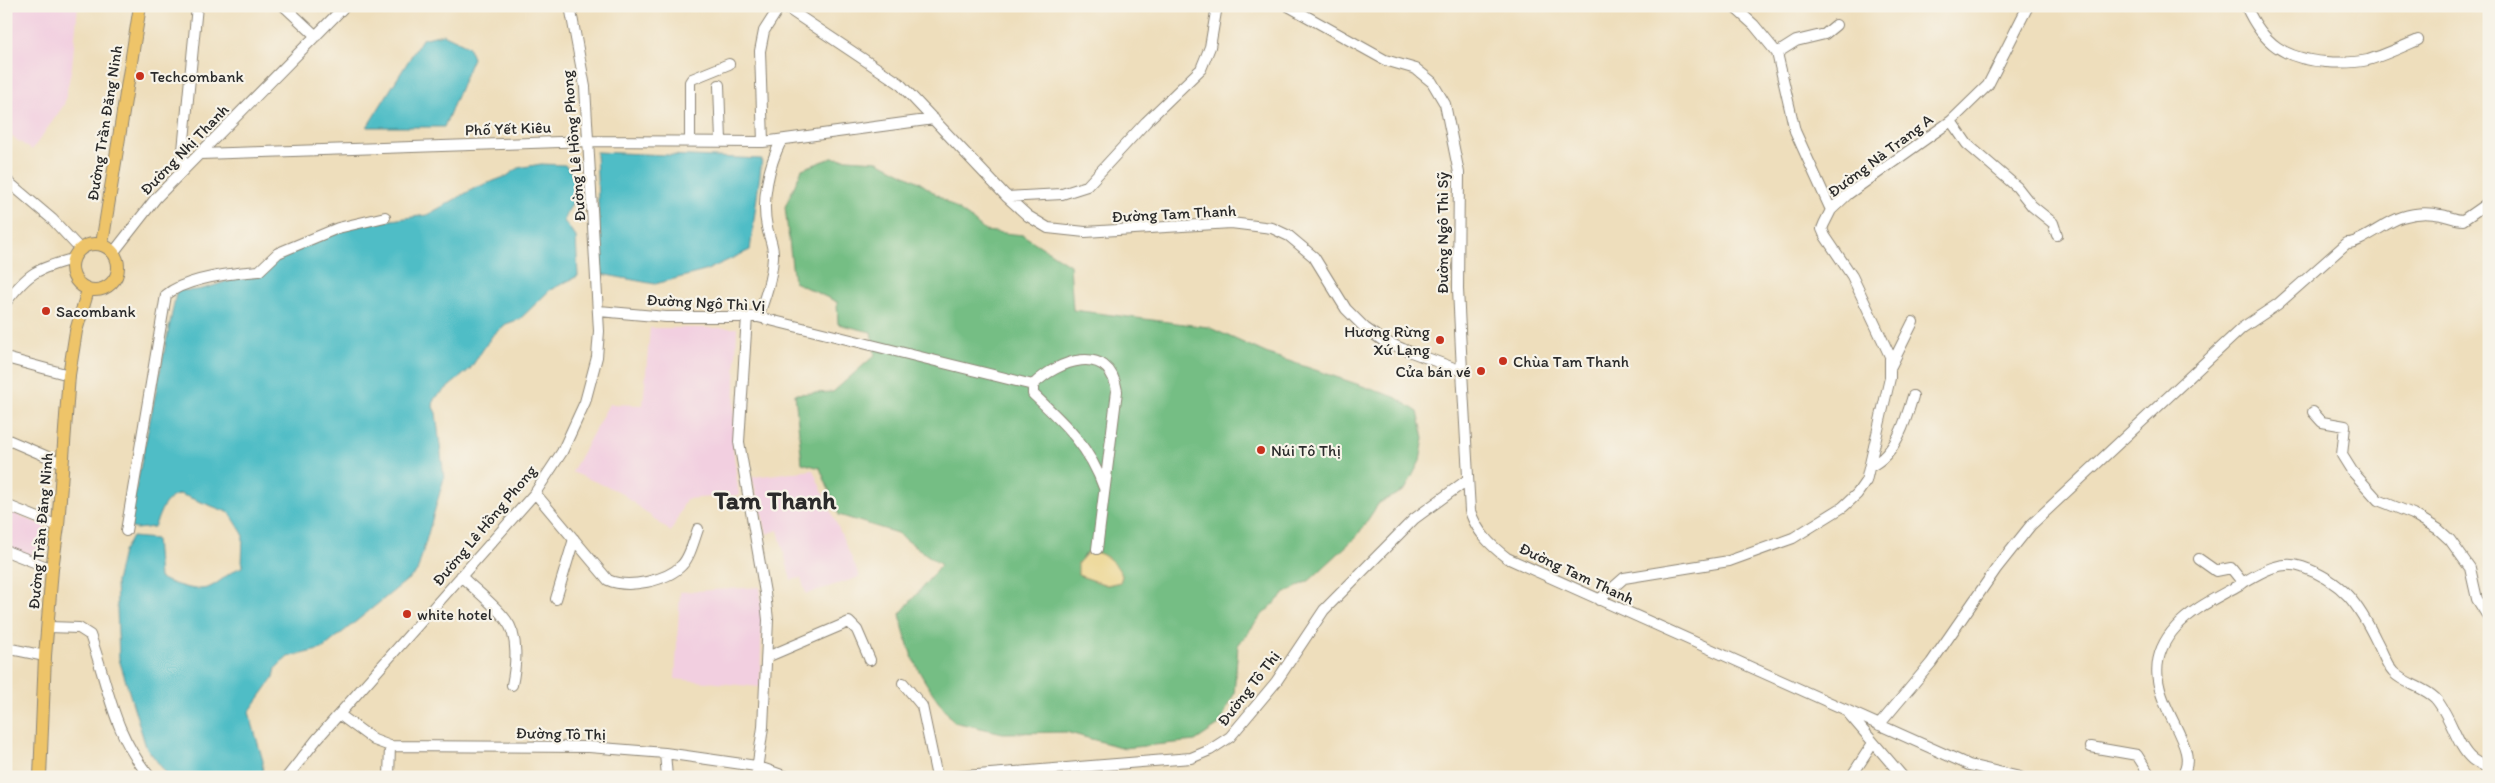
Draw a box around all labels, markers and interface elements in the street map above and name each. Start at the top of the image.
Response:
street label: Đường Trần Đăng Ninh [83,44,126,202]
place label: Techcombank [150,67,244,86]
street label: Đường Lê Hồng Phong [557,69,590,222]
marker: Techcombank [134,70,146,82]
street label: Đường Nhị Thanh [136,100,233,199]
street label: Đường Nà Trang A [1824,110,1937,201]
street label: Phố Yết Kiêu [464,117,552,140]
street label: Đường Ngô Thì Sỹ [1433,172,1452,294]
street label: Đường Tam Thanh [1111,201,1237,226]
street label: Đường Ngô Thì Vị [646,290,766,315]
place label: Sacombank [56,302,136,321]
marker: Sacombank [40,305,52,317]
place label: Hương Rừng Xứ Lạng [1344,322,1431,359]
marker: Hương Rừng Xứ Lạng [1434,334,1446,346]
place label: Chùa Tam Thanh [1513,352,1629,371]
marker: Chùa Tam Thanh [1497,355,1509,367]
place label: Cửa bán vé [1396,362,1471,381]
marker: Cửa bán vé [1475,365,1487,377]
place label: Núi Tô Thị [1271,441,1341,460]
marker: Núi Tô Thị [1255,444,1267,456]
street label: Đường Trần Đăng Ninh [24,452,57,610]
street label: Đường Lê Hồng Phong [428,460,541,590]
district label: Tam Thanh [713,484,837,516]
street label: Đường Tam Thanh [1516,539,1638,609]
place label: white hotel [417,605,493,624]
marker: white hotel [401,608,413,620]
street label: Đường Tô Thị [1213,647,1284,730]
street label: Đường Tô Thị [516,723,606,744]

